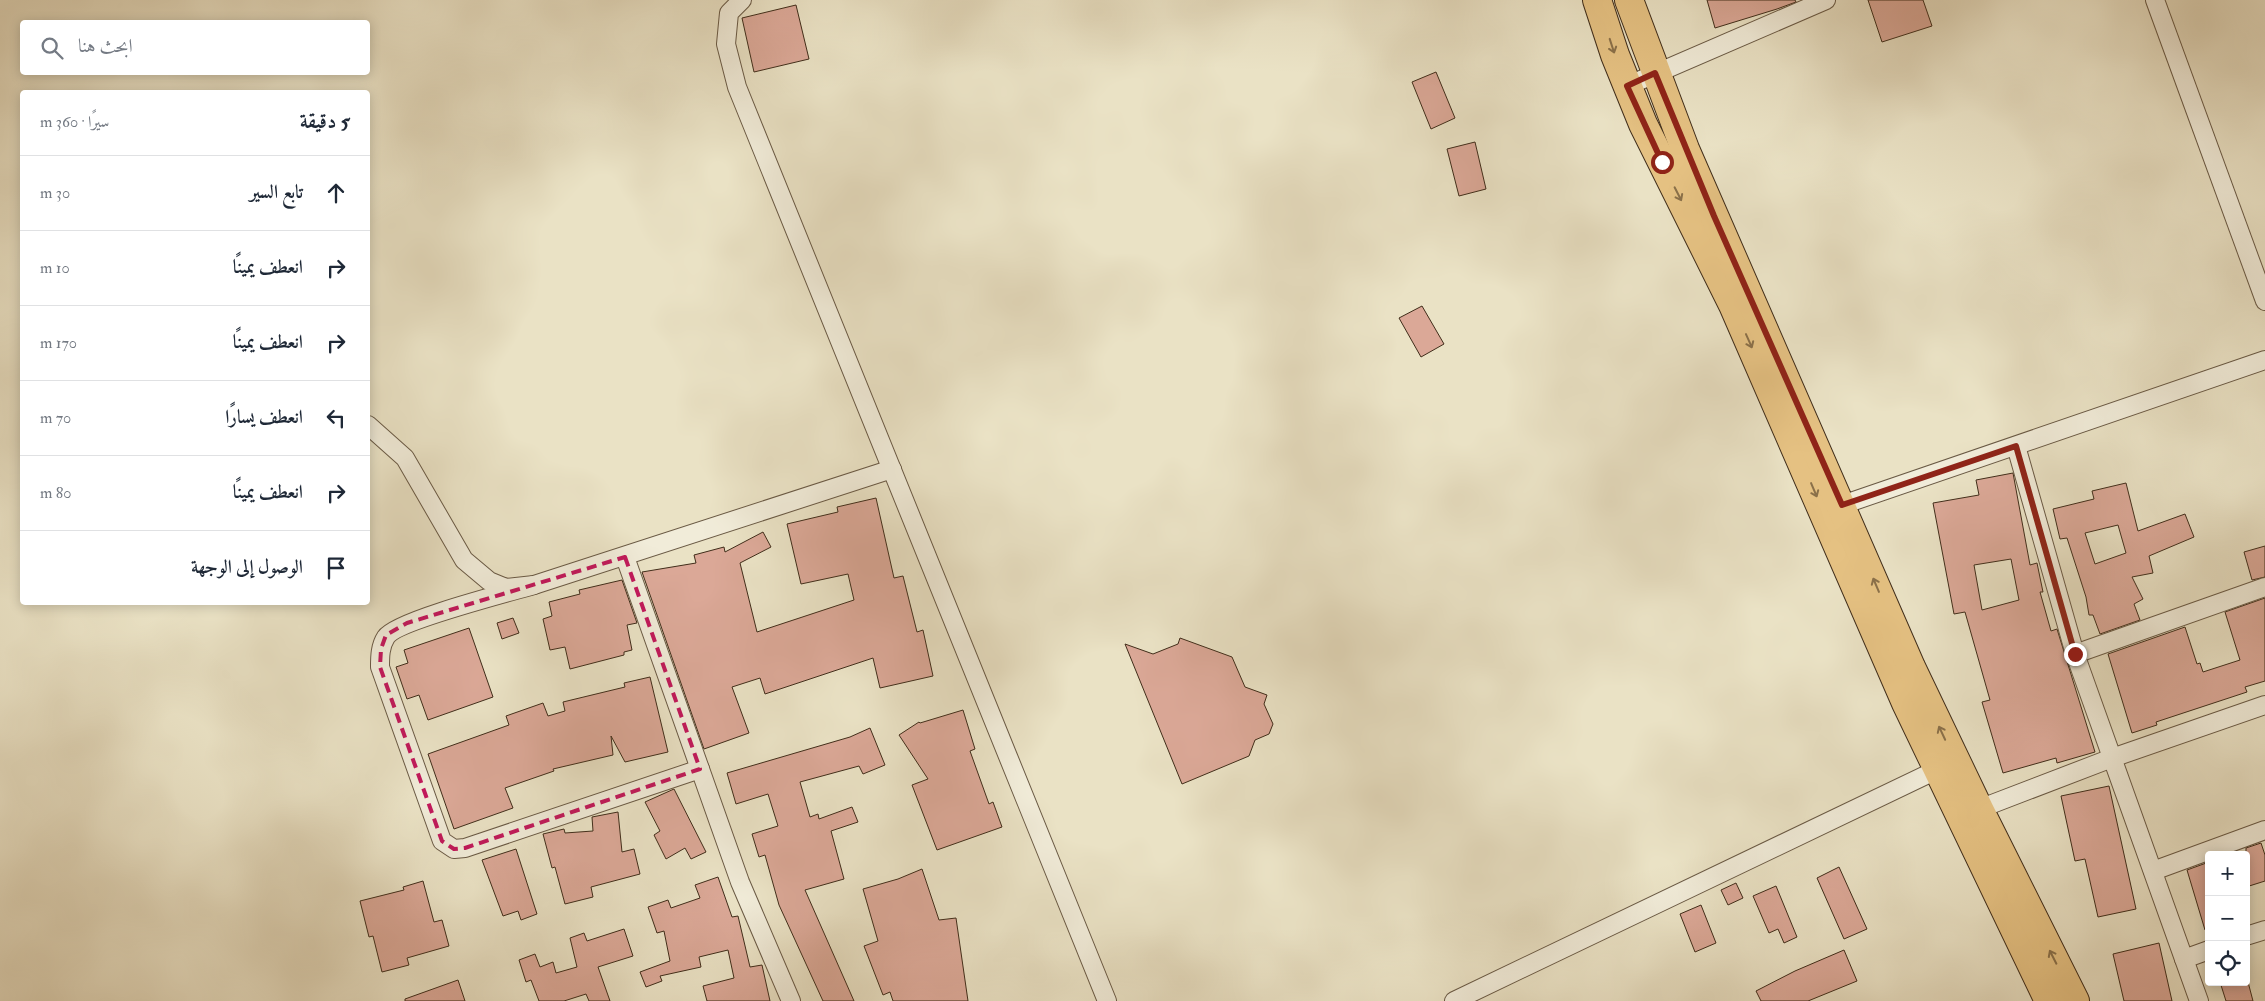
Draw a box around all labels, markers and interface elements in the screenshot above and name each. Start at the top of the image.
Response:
search box [20,20,370,75]
icon: search [38,34,66,62]
text: ابحث هنا [78,34,133,58]
one-way arrow [1607,38,1617,54]
text: 5 دقيقة [300,108,350,135]
text: سيرًا · 360 m [40,112,109,132]
route start [1651,151,1674,174]
icon: ahead [322,179,350,207]
text: تابع السير [249,180,303,204]
text: 30 m [40,183,70,203]
one-way arrow [1673,187,1683,202]
icon: right [322,254,350,282]
text: انعطف يمينًا [233,255,303,279]
text: 10 m [40,258,70,278]
icon: right [322,329,350,357]
text: انعطف يمينًا [233,330,303,354]
text: 170 m [40,333,77,353]
one-way arrow [1745,333,1755,348]
icon: left [322,404,350,432]
text: انعطف يسارًا [225,405,303,429]
text: 70 m [40,408,71,428]
icon: right [322,479,350,507]
text: انعطف يمينًا [233,480,303,504]
one-way arrow [1809,482,1819,497]
text: 80 m [40,483,72,503]
icon: arrive [322,554,350,582]
text: الوصول إلى الوجهة [191,555,303,579]
one-way arrow [1871,578,1880,593]
route end [2064,643,2087,666]
one-way arrow [1937,726,1947,741]
map controls [2205,851,2250,986]
button: + [2205,851,2250,896]
button: − [2205,896,2250,941]
button: locate [2205,941,2250,986]
one-way arrow [2048,950,2058,965]

